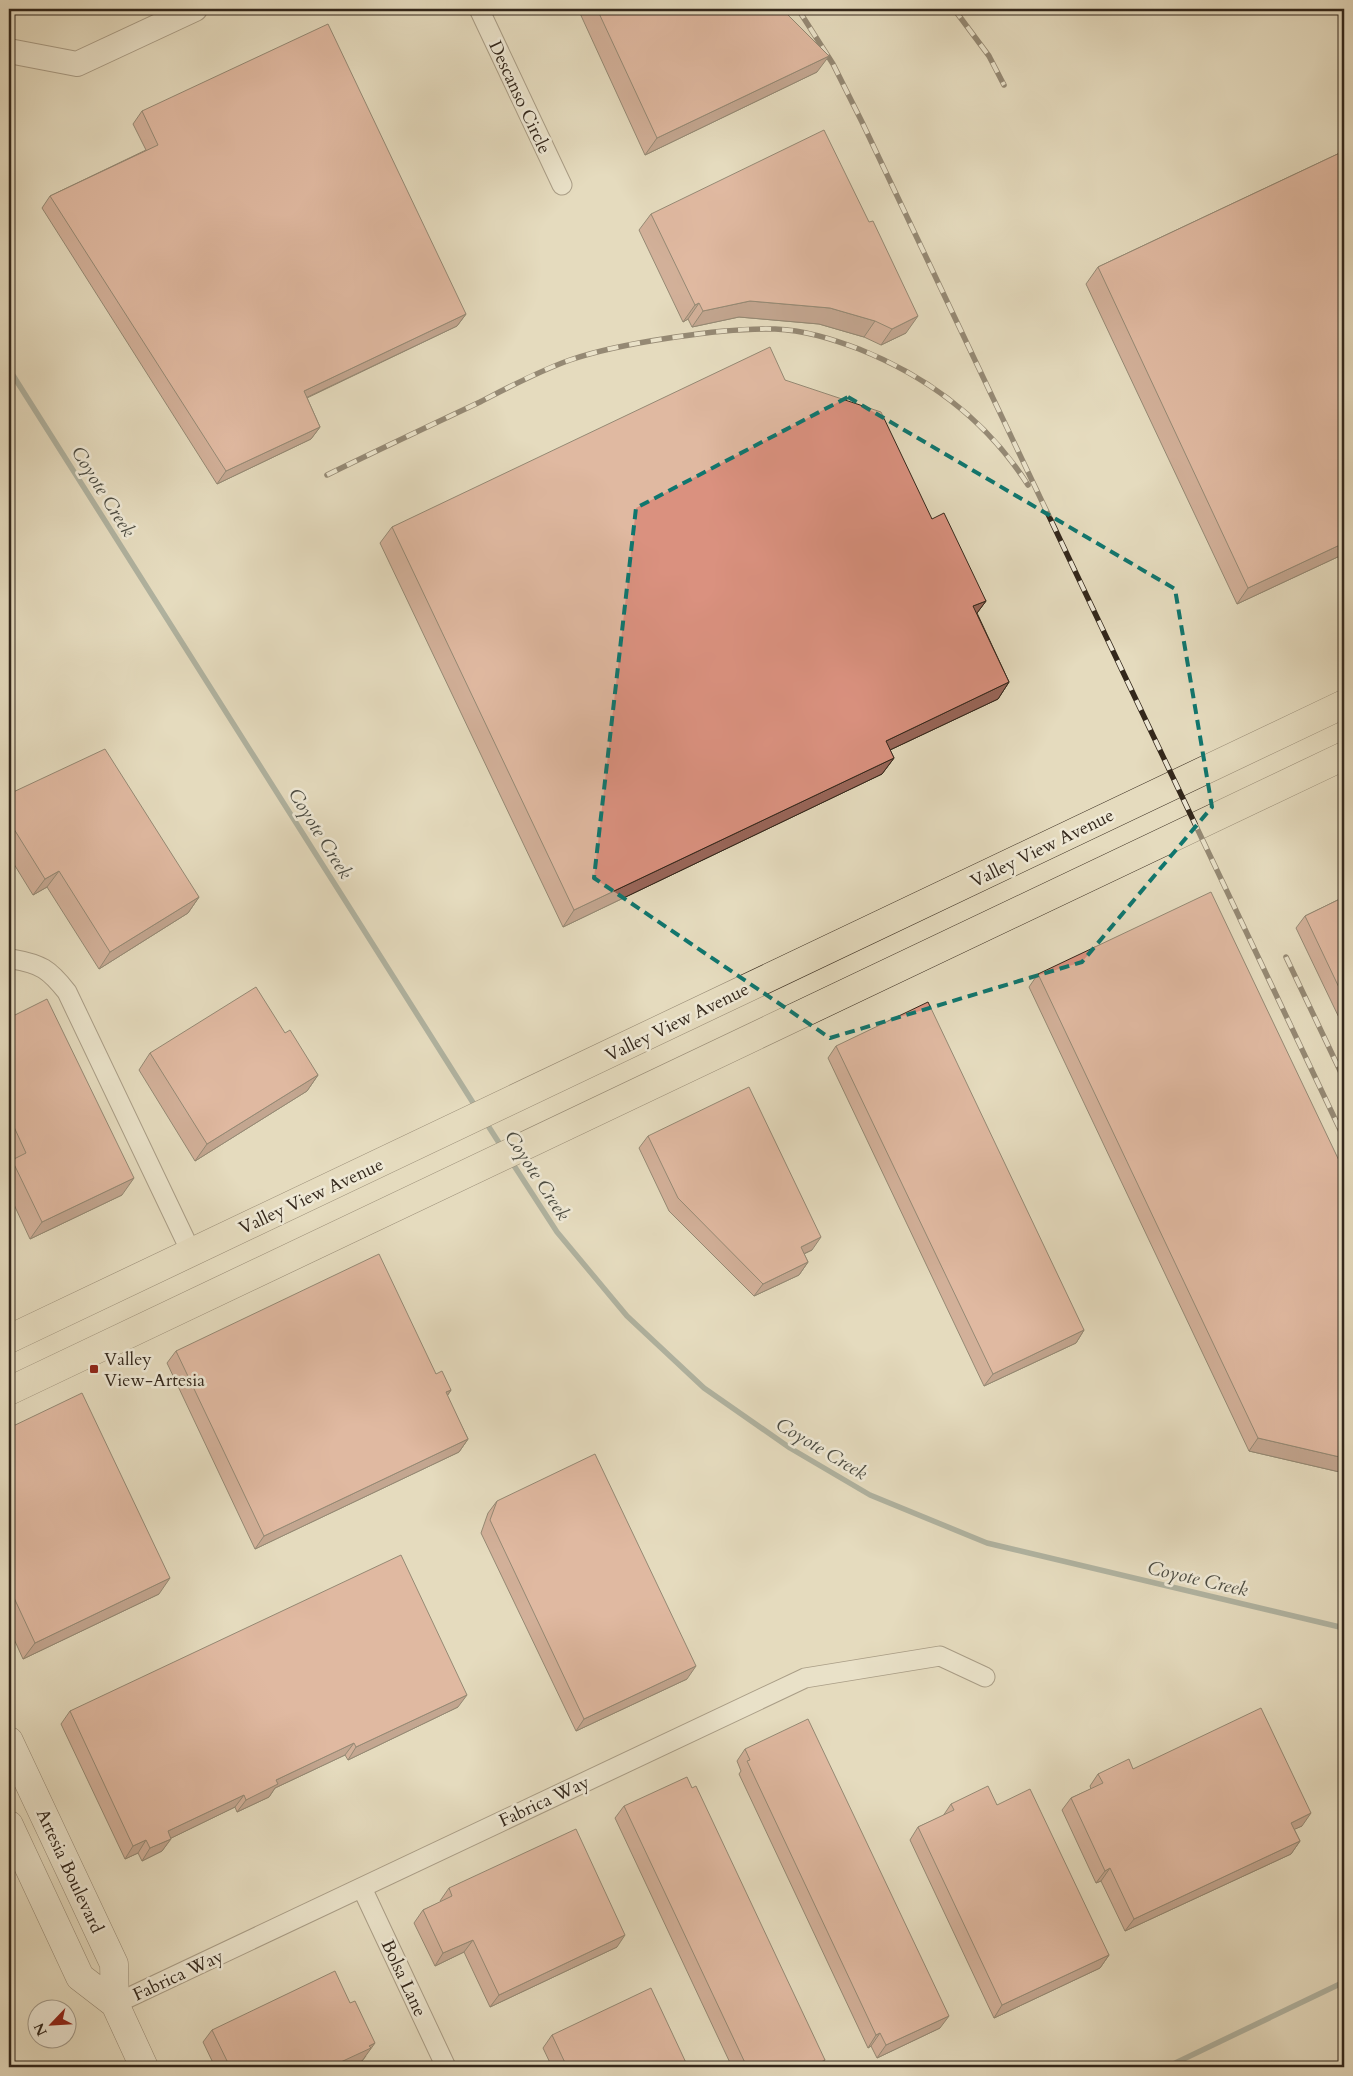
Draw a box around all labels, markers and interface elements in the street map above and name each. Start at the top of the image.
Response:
street label: Descanso Circle [482,37,557,158]
water label: Coyote Creek [65,441,142,542]
water label: Coyote Creek [282,783,359,884]
street label: Valley View Avenue [966,803,1118,894]
street label: Valley View Avenue [601,977,753,1068]
water label: Coyote Creek [498,1126,576,1226]
street label: Valley View Avenue [235,1152,388,1241]
place label: Valley View-Artesia [104,1347,205,1393]
marker: Valley View-Artesia [88,1363,100,1375]
water label: Coyote Creek [771,1411,873,1487]
water label: Coyote Creek [1145,1555,1251,1603]
street label: Fabrica Way [495,1769,594,1833]
street label: Artesia Boulevard [30,1805,109,1938]
street label: Bolsa Lane [375,1936,432,2021]
street label: Fabrica Way [129,1943,228,2007]
north arrow [28,1998,78,2048]
text: N [29,2020,52,2039]

